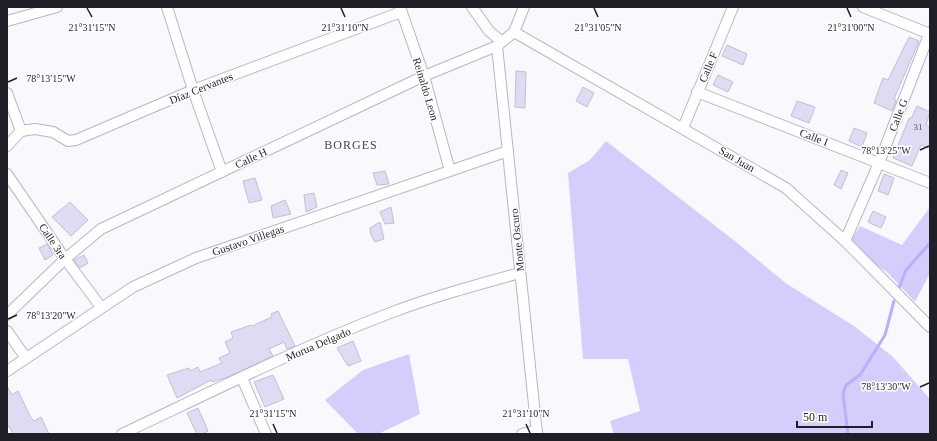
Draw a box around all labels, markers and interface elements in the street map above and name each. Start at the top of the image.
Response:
text: 21°31'15"N [68,22,116,33]
text: 21°31'10"N [321,22,369,33]
text: 21°31'05"N [574,22,622,33]
text: 21°31'00"N [827,22,875,33]
street label: Calle F [696,50,720,84]
street label: Reinaldo Leon [411,56,441,122]
street label: Díaz Cervantes [167,70,235,106]
text: 78°13'15"W [26,73,76,84]
street label: Calle G [886,97,910,133]
house number: 31 [914,122,923,132]
street label: Calle I [798,126,830,148]
district label: BORGES [324,138,378,152]
street label: San Juan [717,144,757,174]
street label: Calle H [233,145,269,171]
text: 78°13'25"W [861,145,911,156]
street label: Monte Oscuro [508,207,526,272]
street label: Calle 3ra [37,221,69,261]
street label: Gustavo Villegas [210,222,286,258]
text: 78°13'20"W [26,310,76,321]
street label: Morua Delgado [284,325,353,363]
text: 78°13'30"W [861,381,911,392]
scale bar [797,403,872,429]
text: 21°31'15"N [249,408,297,419]
text: 21°31'10"N [502,408,550,419]
text: 50 m [803,410,828,424]

